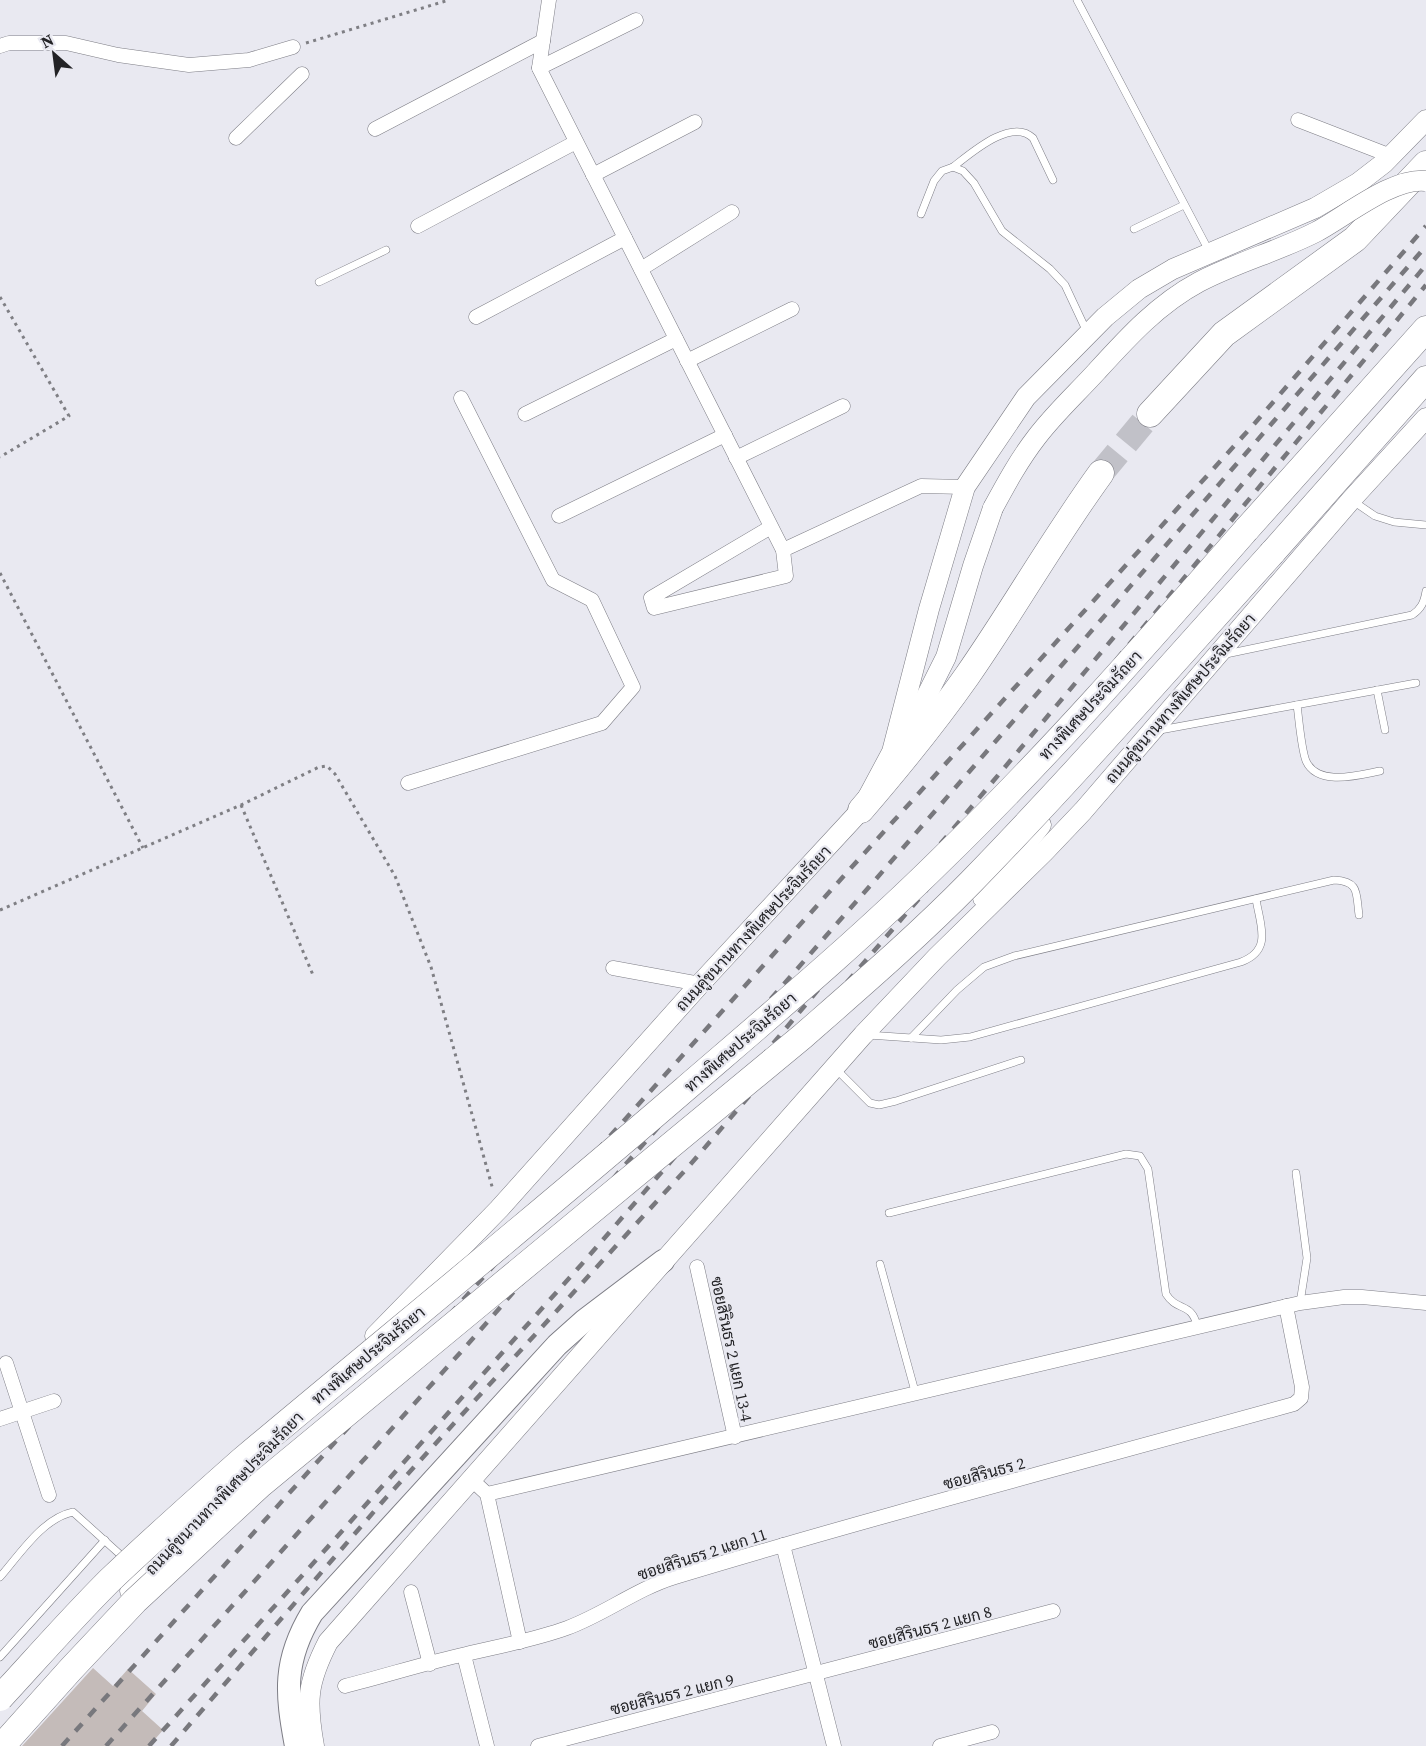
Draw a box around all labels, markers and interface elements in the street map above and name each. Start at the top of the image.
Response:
north arrow [24,24,84,84]
text: N [37,28,58,53]
street label: ถนนคู่ขนานทางพิเศษประจิมรัถยา [1100,608,1261,788]
street label: ทางพิเศษประจิมรัถยา [1034,646,1146,764]
street label: ถนนคู่ขนานทางพิเศษประจิมรัถยา [670,840,836,1016]
street label: ทางพิเศษประจิมรัถยา [679,987,801,1097]
street label: ซอยสิรินธร 2 แยก 13-4 [706,1274,758,1424]
street label: ทางพิเศษประจิมรัถยา [307,1301,429,1409]
street label: ถนนคู่ขนานทางพิเศษประจิมรัถยา [140,1407,309,1580]
street label: ซอยสิรินธร 2 [941,1452,1027,1494]
street label: ซอยสิรินธร 2 แยก 11 [634,1523,770,1585]
street label: ซอยสิรินธร 2 แยก 8 [866,1600,994,1654]
street label: ซอยสิรินธร 2 แยก 9 [608,1668,736,1720]

